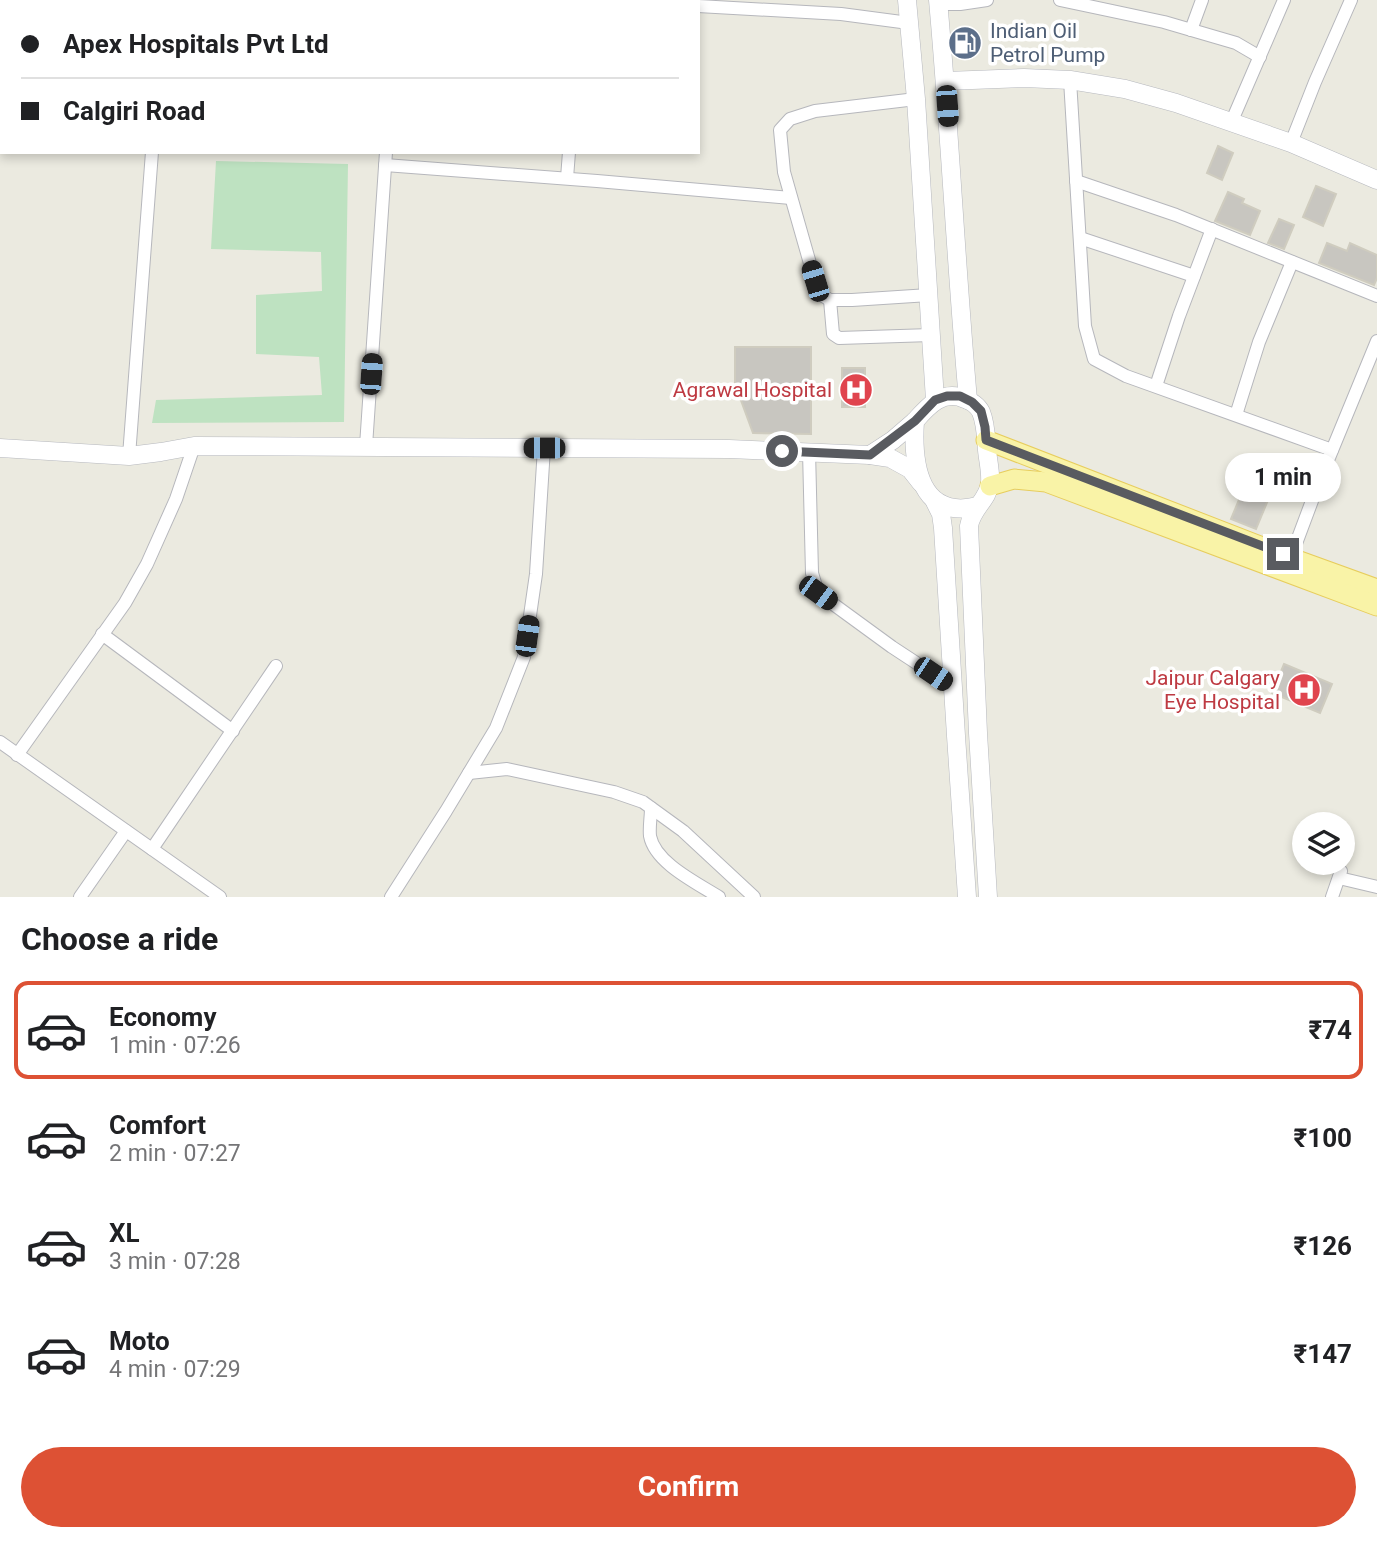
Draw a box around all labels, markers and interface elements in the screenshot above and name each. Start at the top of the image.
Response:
place label: Indian Oil Petrol Pump [990,19,1105,67]
fuel station icon: Indian Oil Petrol Pump [946,24,984,62]
text: Apex Hospitals Pvt Ltd [63,29,329,59]
car [936,84,959,128]
text: Calgiri Road [63,96,205,126]
car [799,258,832,304]
car [360,352,383,396]
hospital icon: Agrawal Hospital [837,371,875,409]
place label: Agrawal Hospital [673,378,832,402]
route start [766,435,798,467]
car [524,438,566,459]
callout: 1 min [1225,452,1341,502]
text: 1 min [1254,464,1312,491]
route end [1267,538,1299,570]
car [795,572,842,614]
car [514,614,541,658]
car [910,654,957,694]
place label: Jaipur Calgary Eye Hospital [1146,666,1280,714]
hospital icon: Jaipur Calgary Eye Hospital [1285,671,1323,709]
map controls [1292,812,1355,875]
button: layers [1292,812,1355,875]
text: Choose a ride [21,920,218,958]
icon: car [25,999,88,1062]
text: Economy [109,1002,216,1032]
text: ₹74 [1308,1015,1352,1045]
text: 1 min · 07:26 [109,1032,241,1059]
icon: car [25,1107,88,1170]
text: Comfort [109,1110,206,1140]
text: ₹100 [1294,1123,1352,1153]
text: 2 min · 07:27 [109,1140,241,1167]
icon: car [25,1215,88,1278]
text: XL [109,1218,140,1248]
text: ₹126 [1294,1231,1352,1261]
text: 3 min · 07:28 [109,1248,241,1275]
icon: car [25,1323,88,1386]
text: Moto [109,1326,170,1356]
text: ₹147 [1294,1339,1352,1369]
text: 4 min · 07:29 [109,1356,241,1383]
button: Confirm [21,1447,1356,1527]

